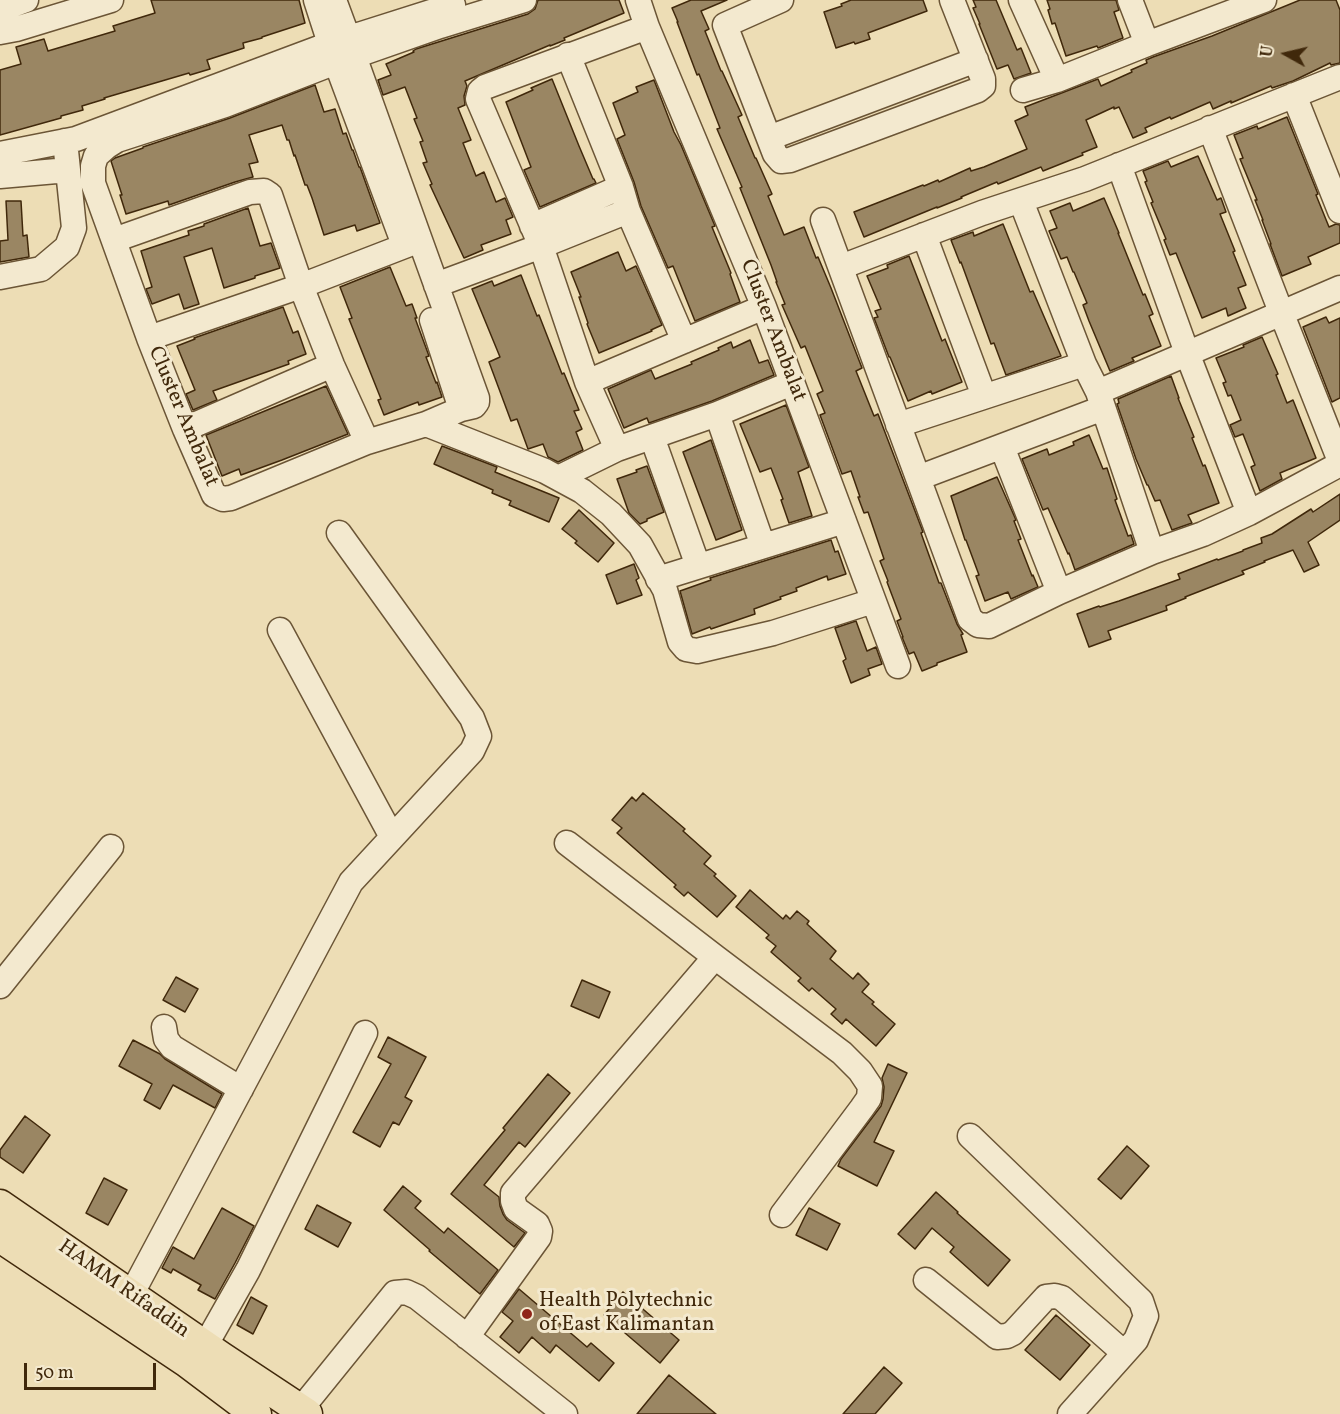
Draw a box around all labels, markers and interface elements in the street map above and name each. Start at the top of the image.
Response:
north arrow [1256,24,1316,84]
text: U [1257,45,1280,58]
street label: Cluster Ambalat [733,256,811,406]
street label: Cluster Ambalat [141,343,223,491]
street label: HAMM Rifaddin [52,1235,194,1345]
place label: Health Polytechnic of East Kalimantan [539,1289,714,1339]
marker: Health Polytechnic of East Kalimantan [520,1307,534,1321]
scale bar [27,1351,159,1389]
text: 50 m [35,1361,74,1386]

